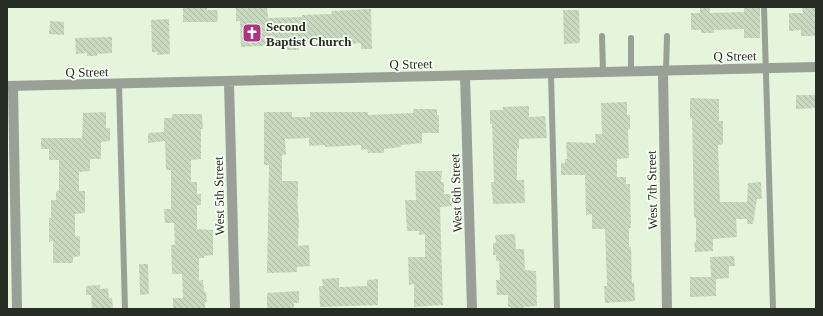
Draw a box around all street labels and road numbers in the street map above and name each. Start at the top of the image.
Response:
street label: Q Street [713,48,757,64]
street label: Q Street [389,56,433,72]
street label: Q Street [65,64,109,80]
street label: West 7th Street [644,150,660,230]
street label: West 6th Street [447,153,465,233]
street label: West 5th Street [211,156,227,236]

